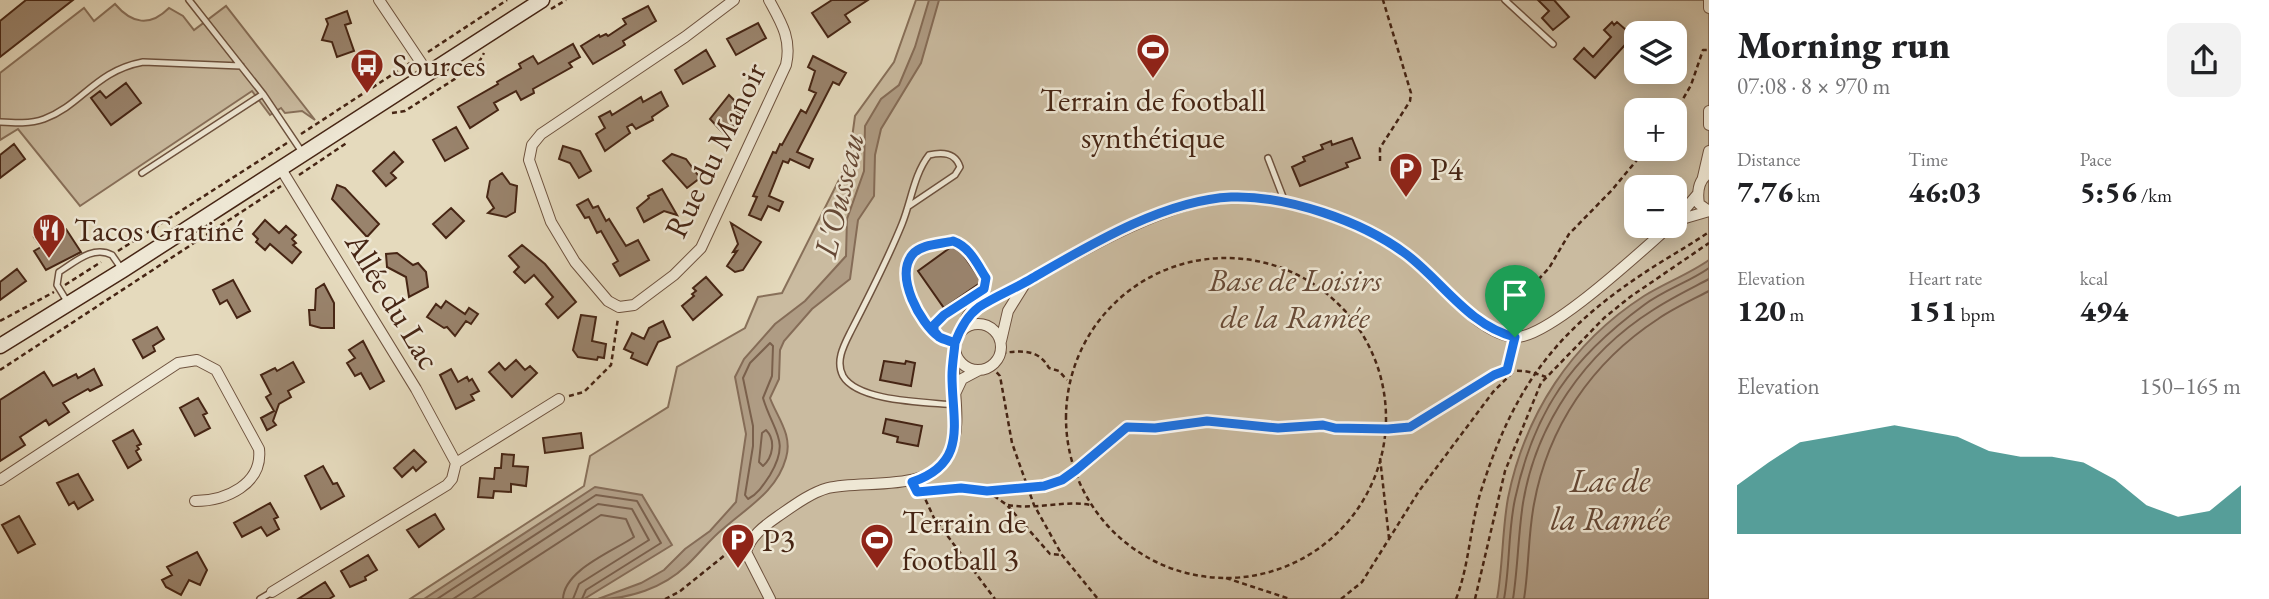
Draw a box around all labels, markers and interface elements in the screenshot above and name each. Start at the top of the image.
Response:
text: Morning run [1737,20,1950,69]
map controls [1624,21,1687,238]
button: layers [1624,21,1687,84]
button: share [2167,23,2241,97]
sports icon: Terrain de football synthétique [1134,31,1172,80]
place label: Sources [392,44,485,86]
bus stop icon: Sources [348,46,386,95]
street label: Rue du Manoir [654,55,776,245]
text: 07:08 · 8 × 970 m [1737,71,1890,101]
place label: Terrain de football synthétique [1040,79,1266,158]
button: + [1624,98,1687,161]
water label: L'Ousseau [803,128,874,263]
text: Distance [1737,147,1800,172]
text: Time [1908,147,1948,172]
text: Pace [2080,147,2112,172]
place label: P4 [1430,148,1464,190]
parking icon: P4 [1387,150,1425,199]
text: 7.76 [1737,172,1793,211]
text: 46:03 [1908,172,1982,211]
text: 5:56 [2080,172,2137,211]
button: − [1624,175,1687,238]
text: km [1793,183,1821,208]
text: /km [2137,183,2172,208]
place label: Tacos Gratiné [74,209,244,251]
restaurant icon: Tacos Gratiné [30,211,68,260]
street label: Allée du Lac [335,224,450,377]
park label: Base de Loisirs de la Ramée [1208,259,1382,338]
pin [1485,265,1545,337]
text: Elevation [1737,266,1805,291]
text: Heart rate [1908,266,1982,291]
text: kcal [2080,266,2108,291]
icon: arrive [1496,276,1534,314]
text: 120 [1737,291,1786,330]
text: 151 [1908,291,1957,330]
text: 494 [2080,291,2128,330]
text: m [1786,302,1804,327]
text: bpm [1957,302,1995,327]
text: Elevation [1737,371,1820,401]
text: 150–165 m [2140,371,2241,401]
water label: Lac de la Ramée [1551,459,1670,540]
place label: Terrain de football 3 [902,501,1027,580]
place label: P3 [762,519,795,561]
parking icon: P3 [719,521,757,570]
sports icon: Terrain de football 3 [858,521,896,570]

